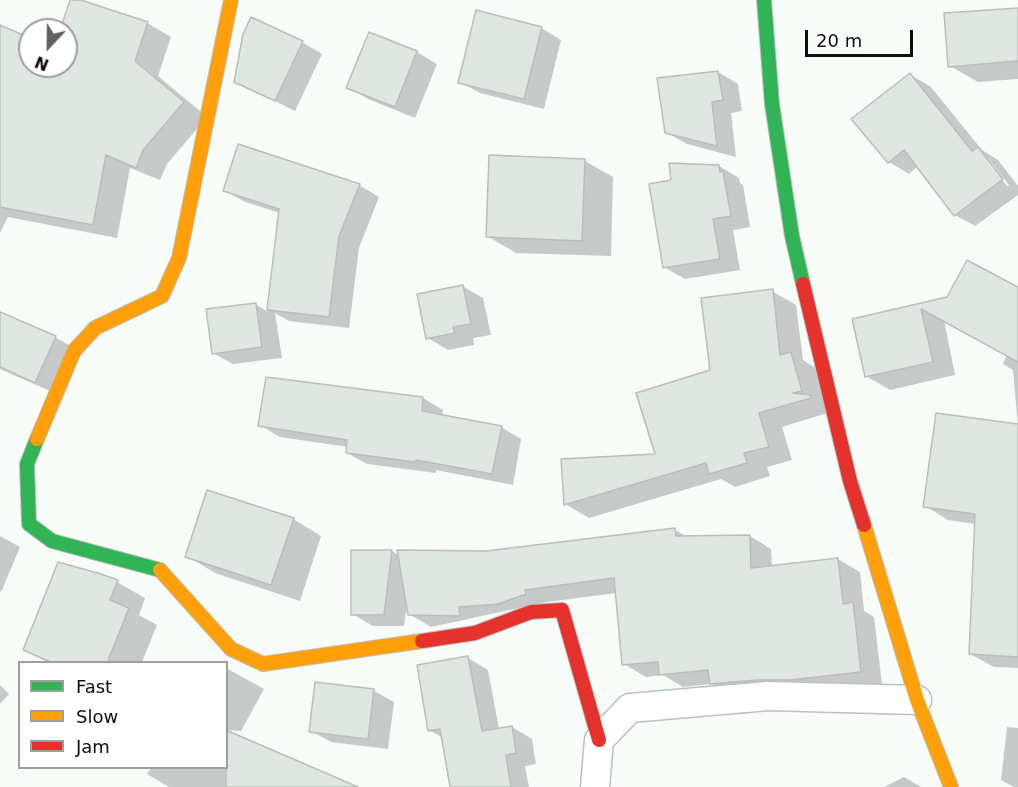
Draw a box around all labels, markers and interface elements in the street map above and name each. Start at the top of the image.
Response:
north arrow [18,18,78,78]
scale bar [808,18,916,56]
text: 20 m [816,30,862,51]
text: N [32,52,52,75]
legend [18,661,228,769]
text: Fast [76,676,112,697]
text: Slow [76,706,118,727]
text: Jam [76,736,110,757]

